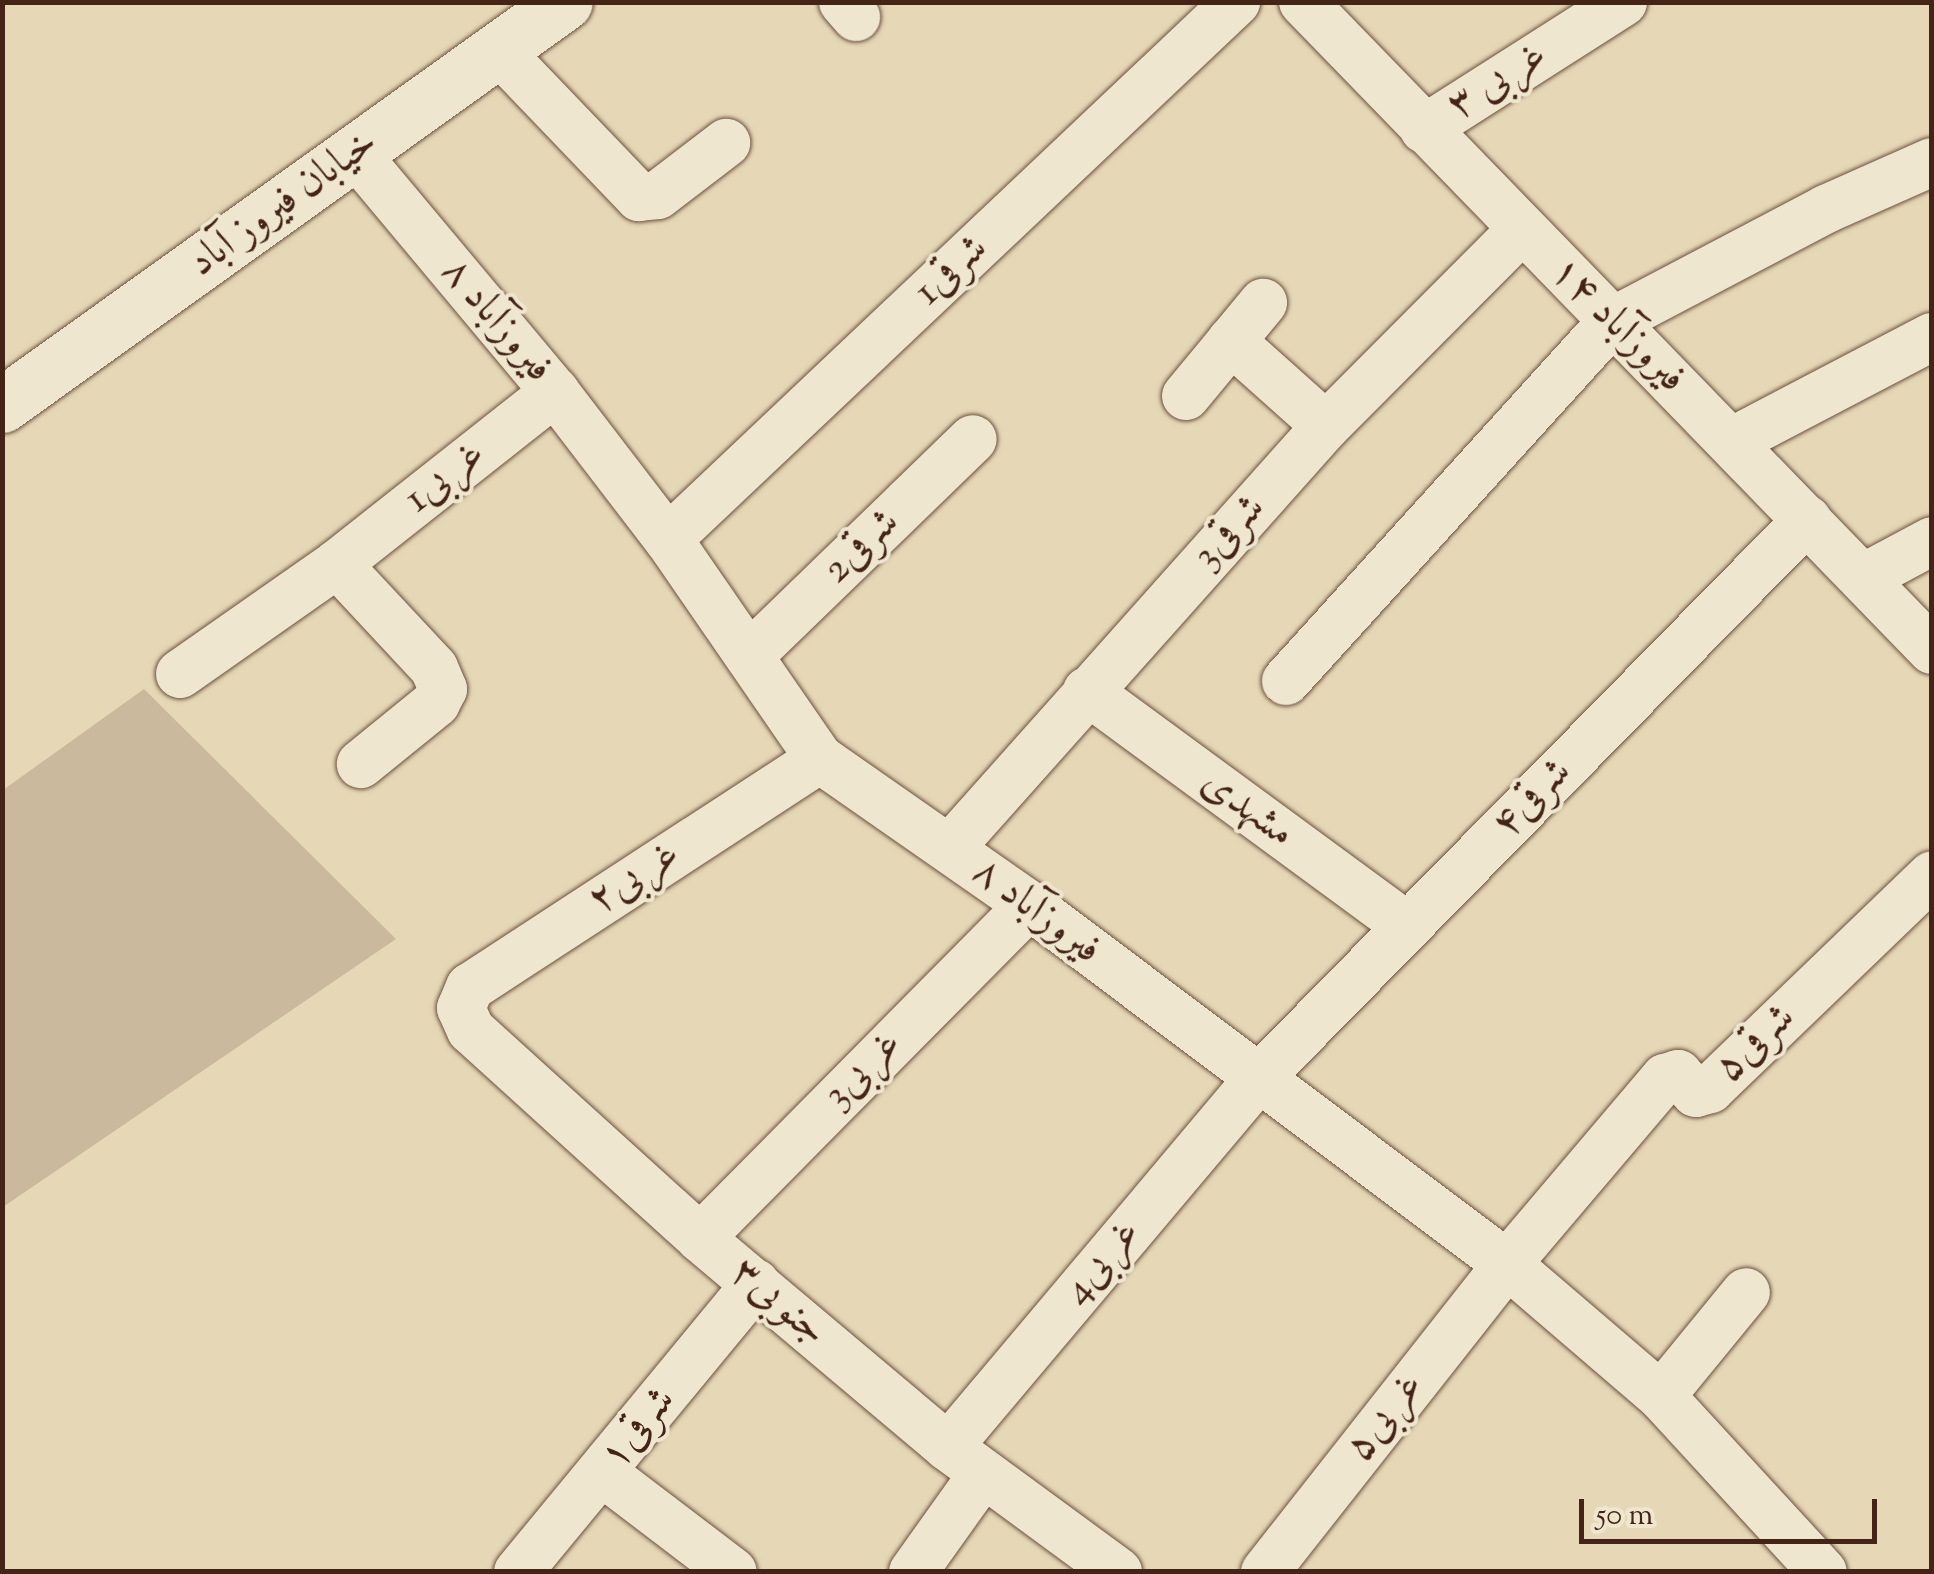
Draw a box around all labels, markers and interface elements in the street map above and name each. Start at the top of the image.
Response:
street label: غربی ۳ [1439,32,1557,132]
street label: خیابان فیروز آباد [180,119,388,289]
street label: شرقی1 [905,225,999,317]
street label: فیروزآباد ۱۴ [1538,247,1696,405]
street label: فیروزآباد ۸ [429,248,563,394]
street label: غربی1 [396,431,496,525]
street label: شرقی3 [1183,485,1277,581]
street label: شرقی2 [813,499,911,595]
street label: شرقی۴ [1483,748,1583,850]
street label: مشهدی [1190,758,1304,860]
street label: غربی۲ [580,831,690,927]
street label: فیروزآباد ۸ [962,847,1110,977]
street label: شرقی۵ [1705,994,1807,1094]
street label: غربی3 [814,1021,914,1121]
street label: غربی4 [1053,1210,1153,1316]
street label: جنوبی۳ [719,1248,837,1358]
street label: غربی۵ [1336,1363,1436,1473]
street label: شرقی۱ [590,1377,688,1481]
scale bar [1584,1479,1882,1541]
text: 50 m [1596,1495,1653,1538]

